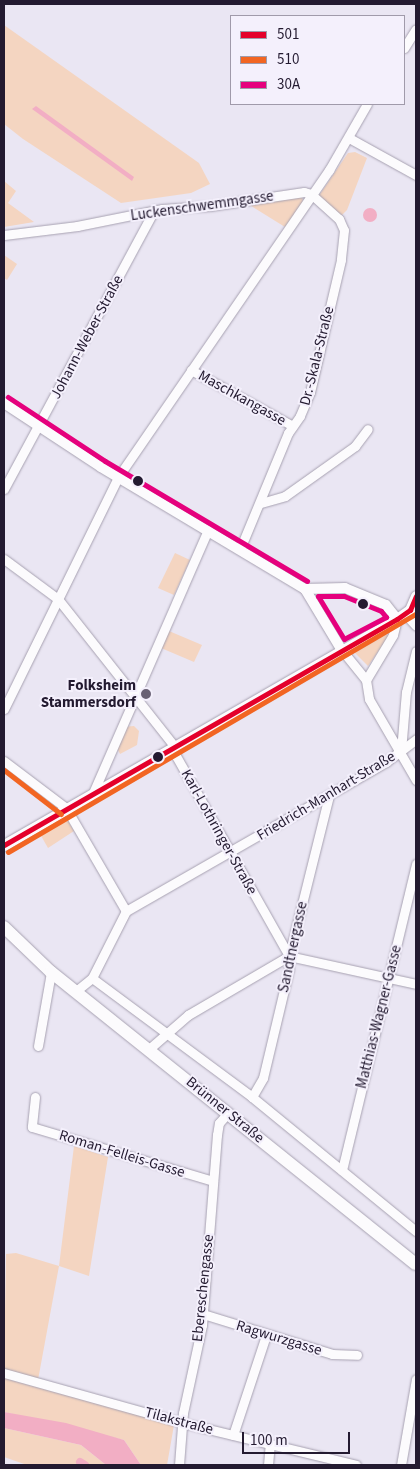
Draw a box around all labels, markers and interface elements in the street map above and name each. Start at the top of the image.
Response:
legend [230,15,405,105]
text: 501 [277,24,299,45]
text: 510 [277,49,299,70]
text: 30A [277,74,300,95]
street label: Luckenschwemmgasse [129,187,275,225]
street label: Johann-Weber-Straße [47,272,127,402]
street label: Dr.-Skala-Straße [296,305,338,407]
street label: Maschkangasse [195,366,289,430]
unlabelled marker [133,476,143,486]
unlabelled marker [358,599,368,609]
place label: Folksheim Stammersdorf [41,676,136,711]
marker: Folksheim Stammersdorf [140,688,152,700]
street label: Friedrich-Manhart-Straße [254,748,398,844]
unlabelled marker [153,752,163,762]
street label: Karl-Lothringer-Straße [177,766,261,898]
street label: Sandtnergasse [275,900,311,994]
street label: Matthias-Wagner-Gasse [352,943,406,1091]
street label: Brünner Straße [182,1073,268,1147]
street label: Roman-Felleis-Gasse [57,1126,187,1182]
street label: Ebereschengasse [188,1233,218,1343]
street label: Ragwurzgasse [234,1316,324,1360]
street label: Tilakstraße [143,1403,215,1439]
scale bar [245,1422,352,1454]
text: 100 m [250,1430,288,1451]

